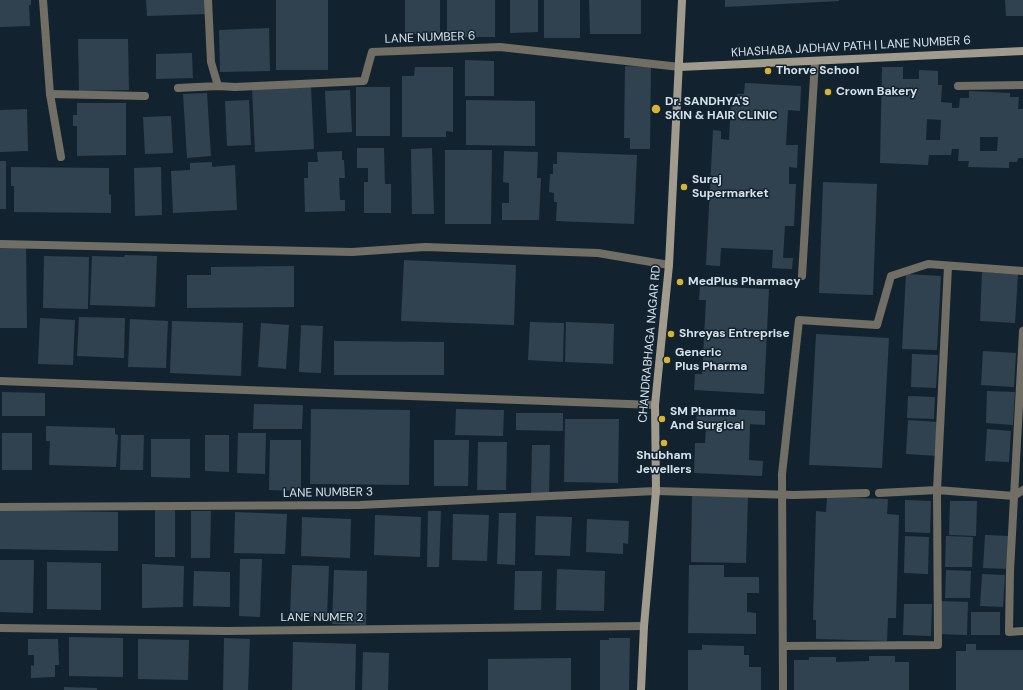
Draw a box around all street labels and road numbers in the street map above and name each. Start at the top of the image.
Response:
street label: LANE NUMBER 6 [384,29,476,47]
street label: KHASHABA JADHAV PATH | LANE NUMBER 6 [731,34,971,60]
street label: CHANDRABHAGA NAGAR RD [636,265,664,423]
street label: LANE NUMBER 3 [283,485,373,501]
street label: LANE NUMER 2 [281,611,363,625]

